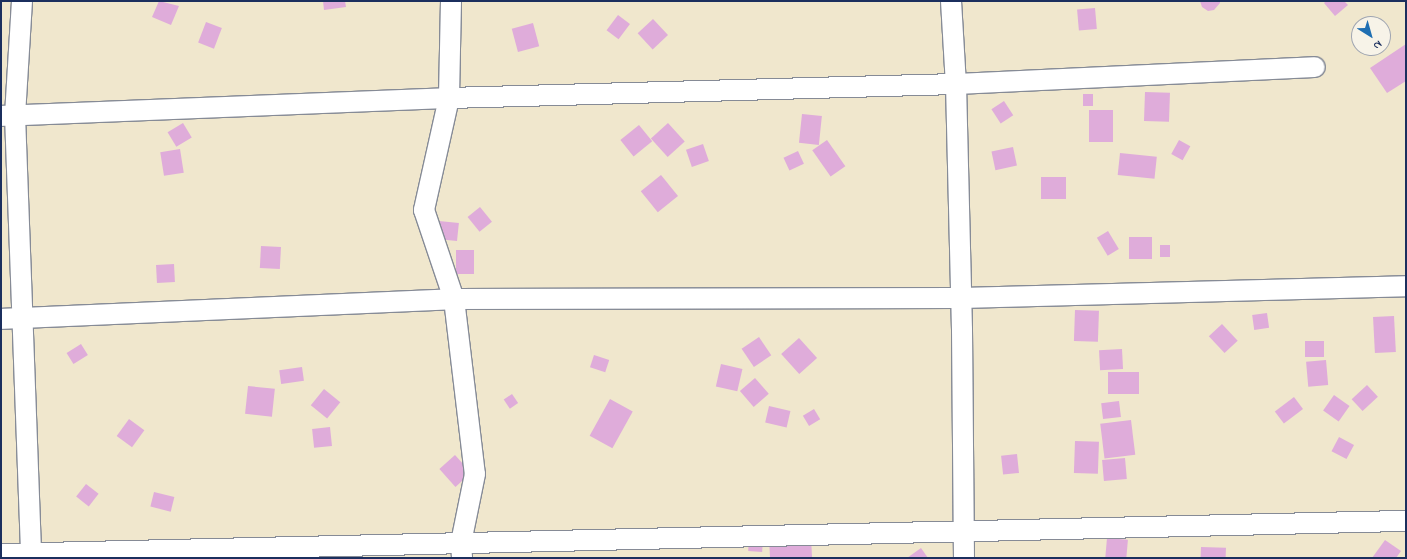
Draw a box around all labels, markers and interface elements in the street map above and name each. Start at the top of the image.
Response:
north arrow [1351,16,1391,56]
text: N [1370,36,1385,53]

